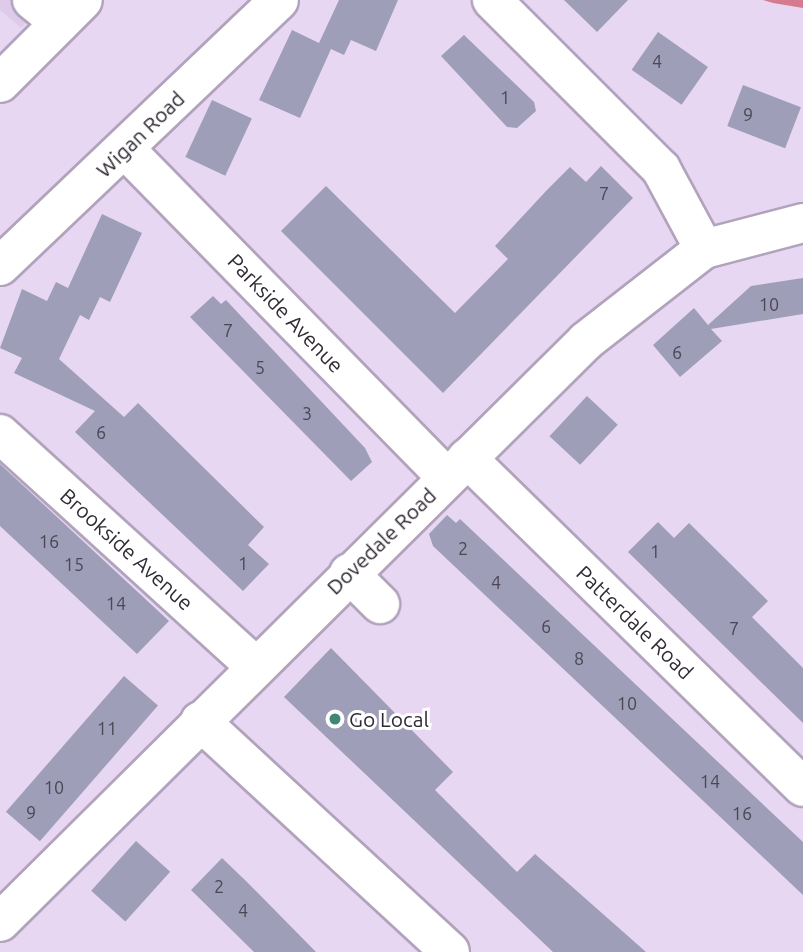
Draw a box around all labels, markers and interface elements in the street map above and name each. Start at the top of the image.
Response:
house number: 4 [652,50,662,72]
street label: Wigan Road [91,86,189,182]
house number: 1 [500,86,510,108]
house number: 9 [743,103,753,125]
house number: 7 [599,182,609,204]
street label: Parkside Avenue [223,248,349,378]
house number: 10 [759,293,779,315]
house number: 7 [223,319,233,341]
house number: 6 [672,341,682,363]
house number: 5 [255,356,265,378]
house number: 3 [302,402,312,424]
house number: 6 [96,421,106,443]
street label: Brookside Avenue [55,483,199,615]
street label: Dovedale Road [321,483,441,599]
house number: 16 [39,530,59,552]
house number: 2 [458,537,468,559]
house number: 1 [650,540,660,562]
house number: 1 [238,552,248,574]
house number: 15 [64,553,84,575]
street label: Patterdale Road [571,560,699,684]
house number: 4 [491,571,501,593]
house number: 14 [106,592,126,614]
house number: 6 [541,615,551,637]
house number: 7 [729,617,739,639]
house number: 8 [574,647,584,669]
house number: 10 [617,692,637,714]
place label: Go Local [349,706,429,732]
marker: Go Local [327,711,343,727]
house number: 11 [97,717,117,739]
house number: 14 [700,770,720,792]
house number: 10 [44,776,64,798]
house number: 9 [26,801,36,823]
house number: 16 [732,802,752,824]
house number: 2 [214,875,224,897]
house number: 4 [238,899,248,921]

